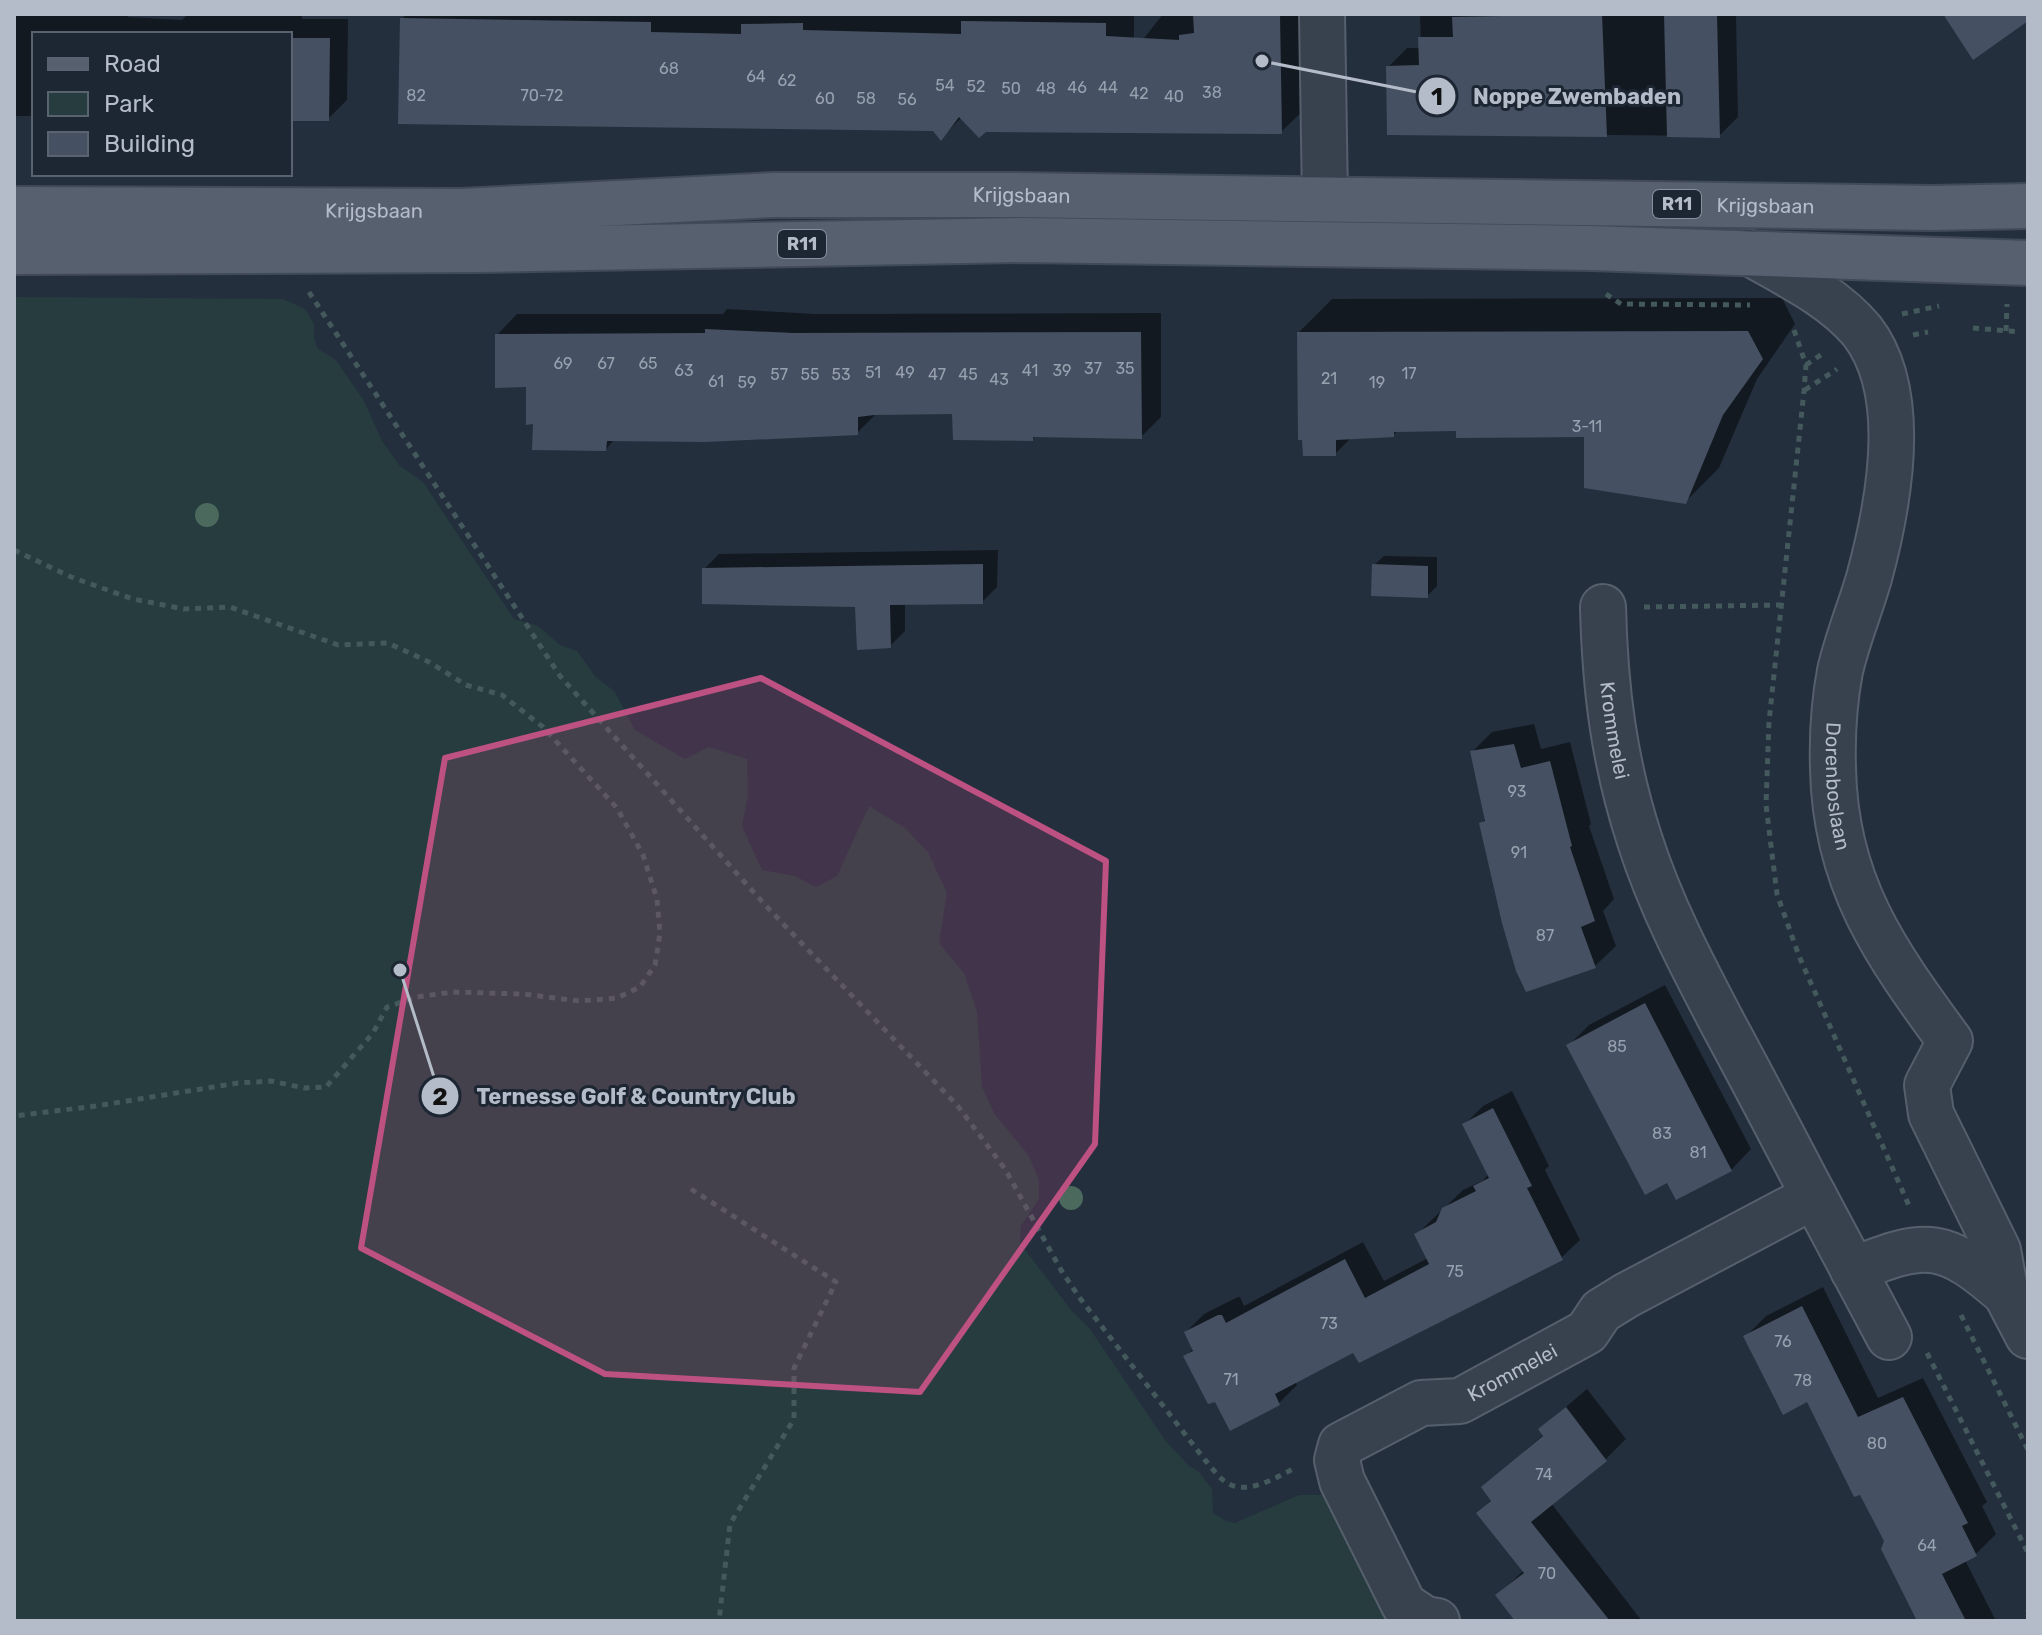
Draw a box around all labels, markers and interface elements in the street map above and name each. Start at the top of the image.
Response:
legend [32,32,292,176]
text: Road [104,50,161,78]
house number: 68 [659,59,679,78]
house number: 64 [746,67,766,86]
house number: 62 [777,71,797,90]
callout: Noppe Zwembaden [1417,73,1698,119]
house number: 54 [935,76,955,95]
house number: 52 [967,77,985,96]
house number: 46 [1067,78,1087,97]
house number: 44 [1098,78,1118,97]
house number: 50 [1001,79,1021,98]
house number: 48 [1036,79,1056,98]
house number: 38 [1202,83,1222,102]
text: 1 [1431,83,1443,111]
text: Noppe Zwembaden [1473,83,1681,110]
house number: 42 [1129,84,1149,103]
house number: 82 [406,86,426,105]
house number: 70-72 [521,86,563,105]
house number: 40 [1164,87,1184,106]
house number: 60 [815,89,835,108]
house number: 58 [856,89,876,108]
text: Park [104,90,155,118]
house number: 56 [897,90,917,109]
text: Building [104,130,195,158]
street label: Krijgsbaan [973,183,1071,208]
road number: R11 [1653,190,1701,218]
street label: Krijgsbaan [1716,193,1815,218]
street label: Krijgsbaan [325,198,423,223]
road number: R11 [778,230,826,258]
house number: 69 [553,354,573,373]
house number: 67 [597,354,615,373]
house number: 65 [638,354,658,373]
house number: 37 [1084,359,1102,378]
house number: 35 [1115,359,1135,378]
house number: 63 [674,361,694,380]
house number: 41 [1022,361,1038,380]
house number: 39 [1052,361,1072,380]
house number: 51 [865,363,881,382]
house number: 49 [895,363,915,382]
house number: 17 [1401,364,1417,383]
house number: 57 [770,365,788,384]
house number: 55 [800,365,820,384]
house number: 53 [831,365,851,384]
house number: 47 [928,365,946,384]
house number: 45 [958,365,978,384]
house number: 21 [1321,369,1337,388]
house number: 43 [989,370,1009,389]
house number: 61 [708,372,724,391]
house number: 59 [738,373,757,392]
house number: 19 [1369,373,1385,392]
house number: 3-11 [1572,417,1602,436]
street label: Krommelei [1595,680,1634,782]
street label: Dorenboslaan [1821,722,1855,853]
house number: 93 [1508,782,1526,801]
house number: 91 [1511,843,1527,862]
house number: 87 [1536,926,1554,945]
house number: 85 [1607,1037,1627,1056]
callout: Ternesse Golf & Country Club [420,1073,812,1119]
text: 2 [432,1083,448,1111]
text: Ternesse Golf & Country Club [476,1083,796,1110]
house number: 83 [1652,1124,1672,1143]
house number: 81 [1689,1143,1707,1162]
house number: 75 [1446,1262,1464,1281]
house number: 73 [1320,1314,1338,1333]
house number: 76 [1774,1332,1792,1351]
street label: Krommelei [1463,1339,1561,1407]
house number: 71 [1223,1370,1239,1389]
house number: 78 [1794,1371,1812,1390]
house number: 80 [1867,1434,1887,1453]
house number: 74 [1535,1465,1553,1484]
house number: 64 [1917,1536,1937,1555]
house number: 70 [1538,1564,1556,1583]

